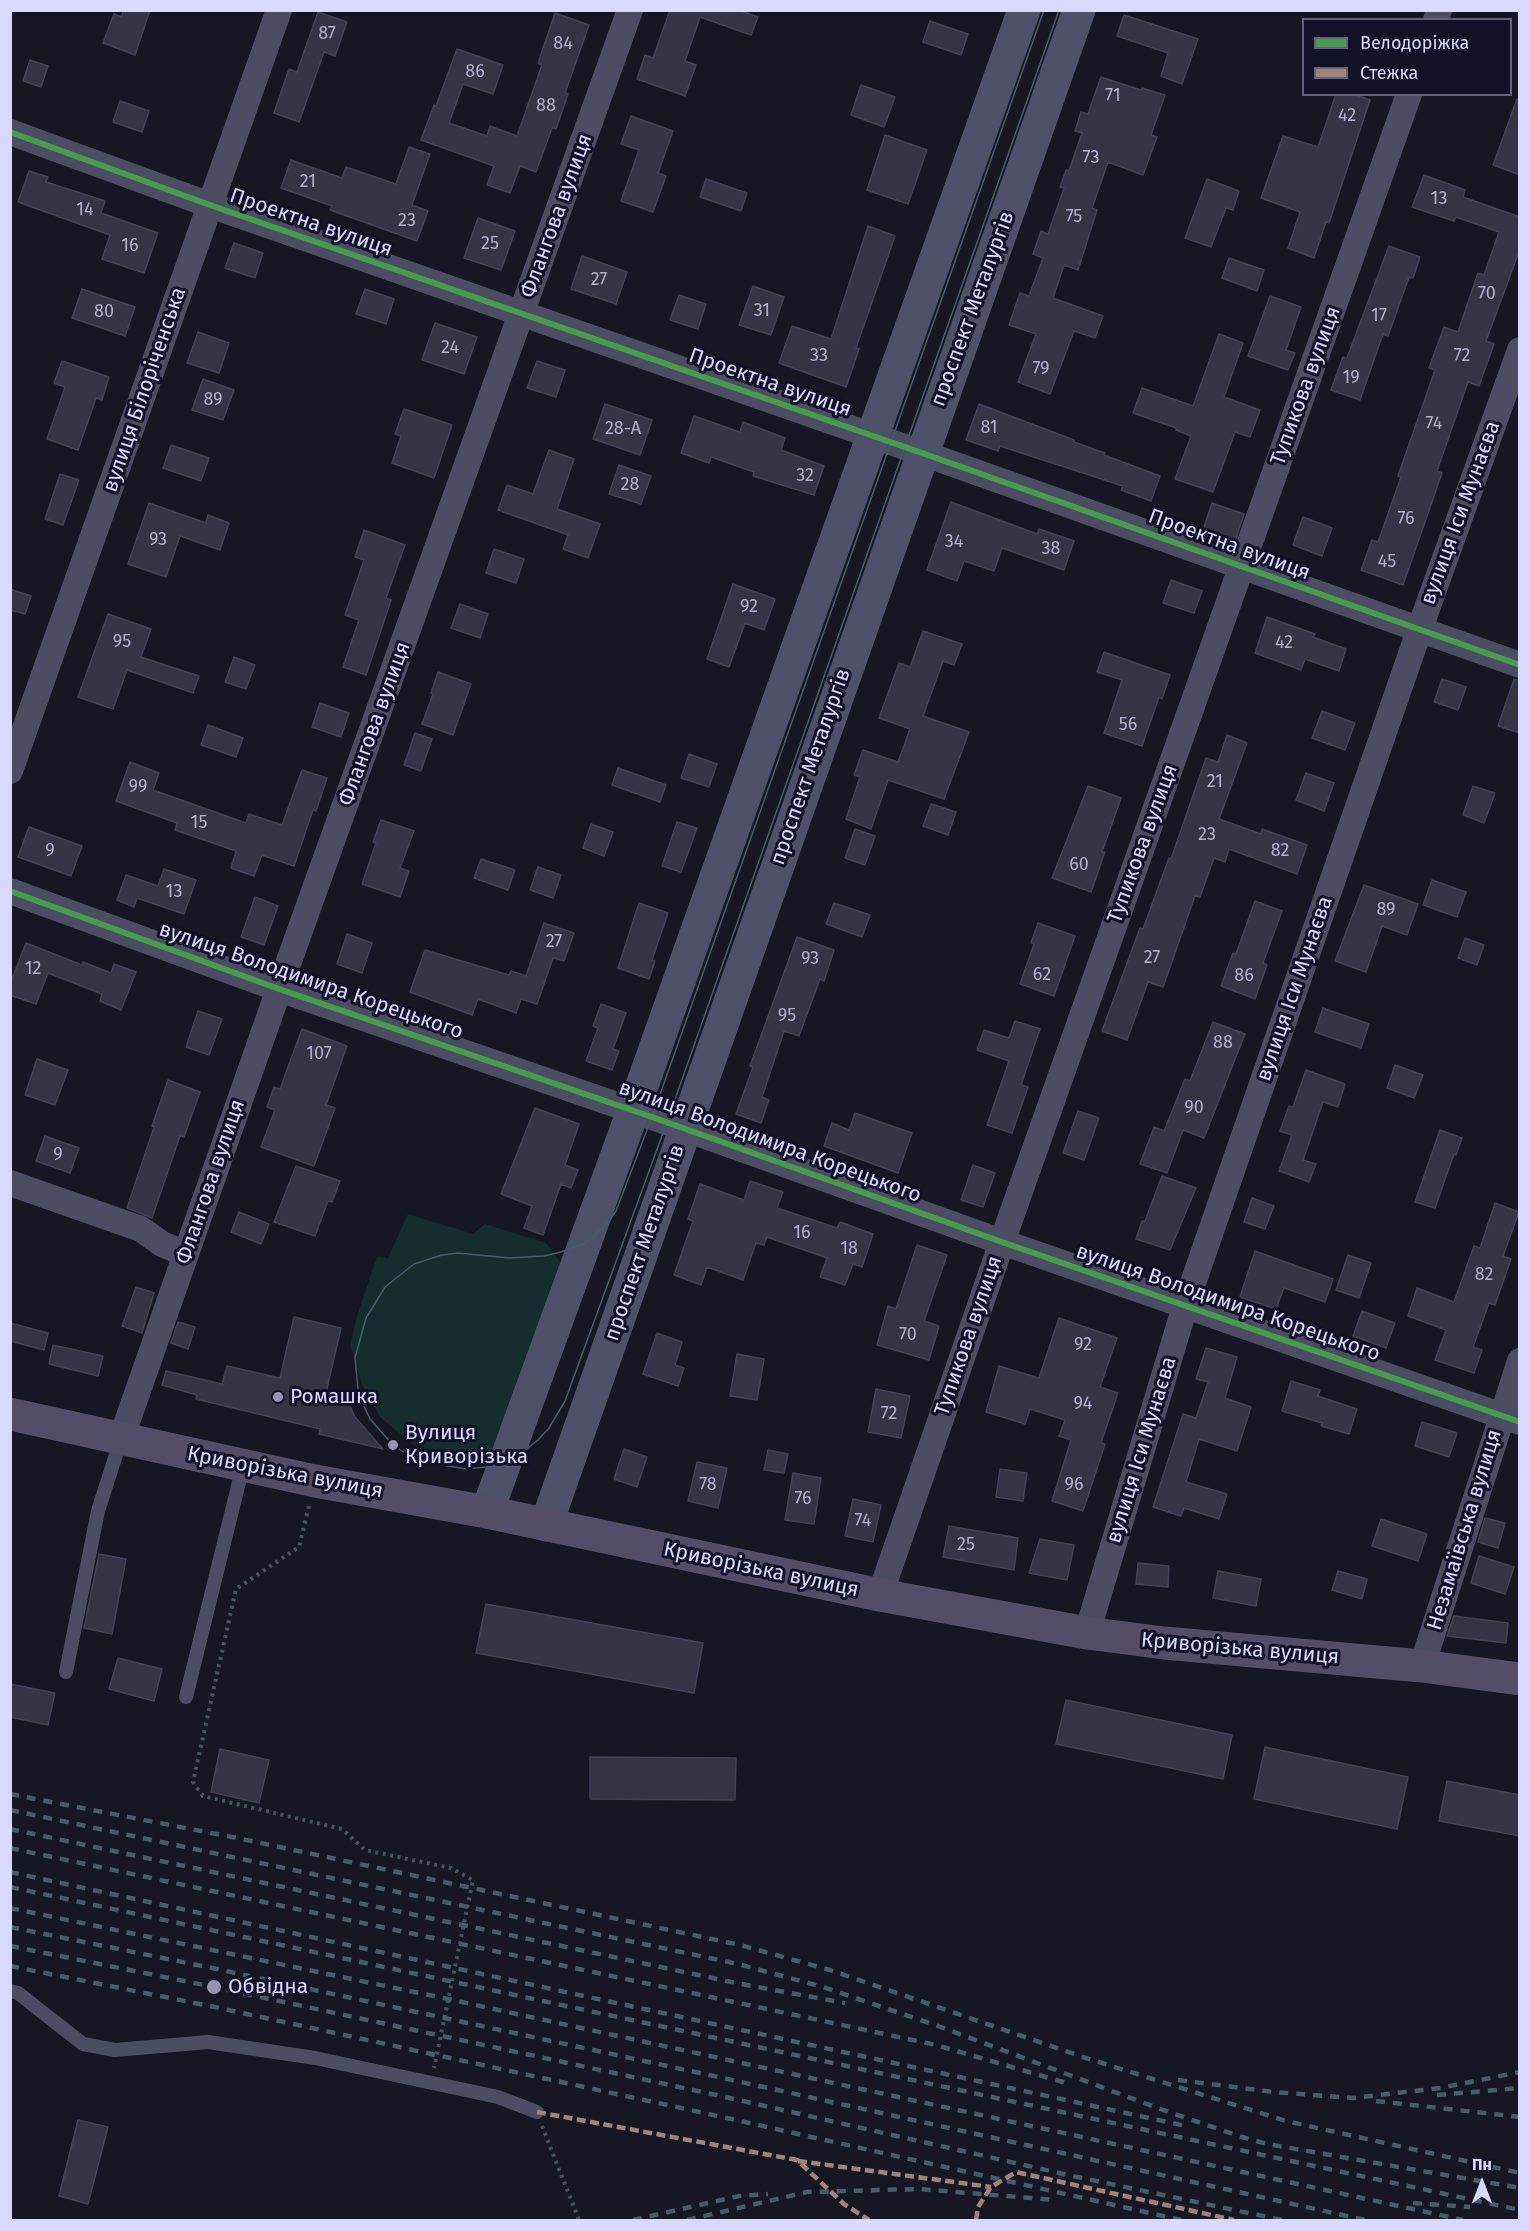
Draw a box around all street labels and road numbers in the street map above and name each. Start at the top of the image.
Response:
street label: Флангова вулиця [516,131,598,301]
street label: Проектна вулиця [226,183,396,263]
street label: проспект Металургів [926,208,1020,410]
street label: вулиця Білоріченська [98,284,192,496]
street label: Тупикова вулиця [1266,303,1346,469]
street label: Проектна вулиця [685,343,855,423]
street label: вулиця Іси Мунаєва [1416,418,1506,608]
street label: Проектна вулиця [1145,504,1313,586]
street label: Флангова вулиця [334,639,416,809]
street label: проспект Металургів [766,666,856,868]
street label: Тупикова вулиця [1103,761,1183,927]
street label: вулиця Іси Мунаєва [1252,893,1338,1085]
street label: вулиця Володимира Корецького [156,917,466,1045]
street label: вулиця Володимира Корецького [615,1075,925,1209]
street label: Флангова вулиця [171,1096,251,1268]
street label: проспект Металургів [600,1142,690,1344]
street label: вулиця Володимира Корецького [1073,1239,1383,1367]
street label: Тупикова вулиця [930,1253,1008,1419]
street label: вулиця Іси Мунаєва [1102,1354,1182,1546]
street label: Незамаївська вулиця [1422,1426,1508,1634]
street label: Криворізька вулиця [185,1442,385,1504]
street label: Криворізька вулиця [661,1537,861,1603]
street label: Криворізька вулиця [1140,1628,1340,1670]

